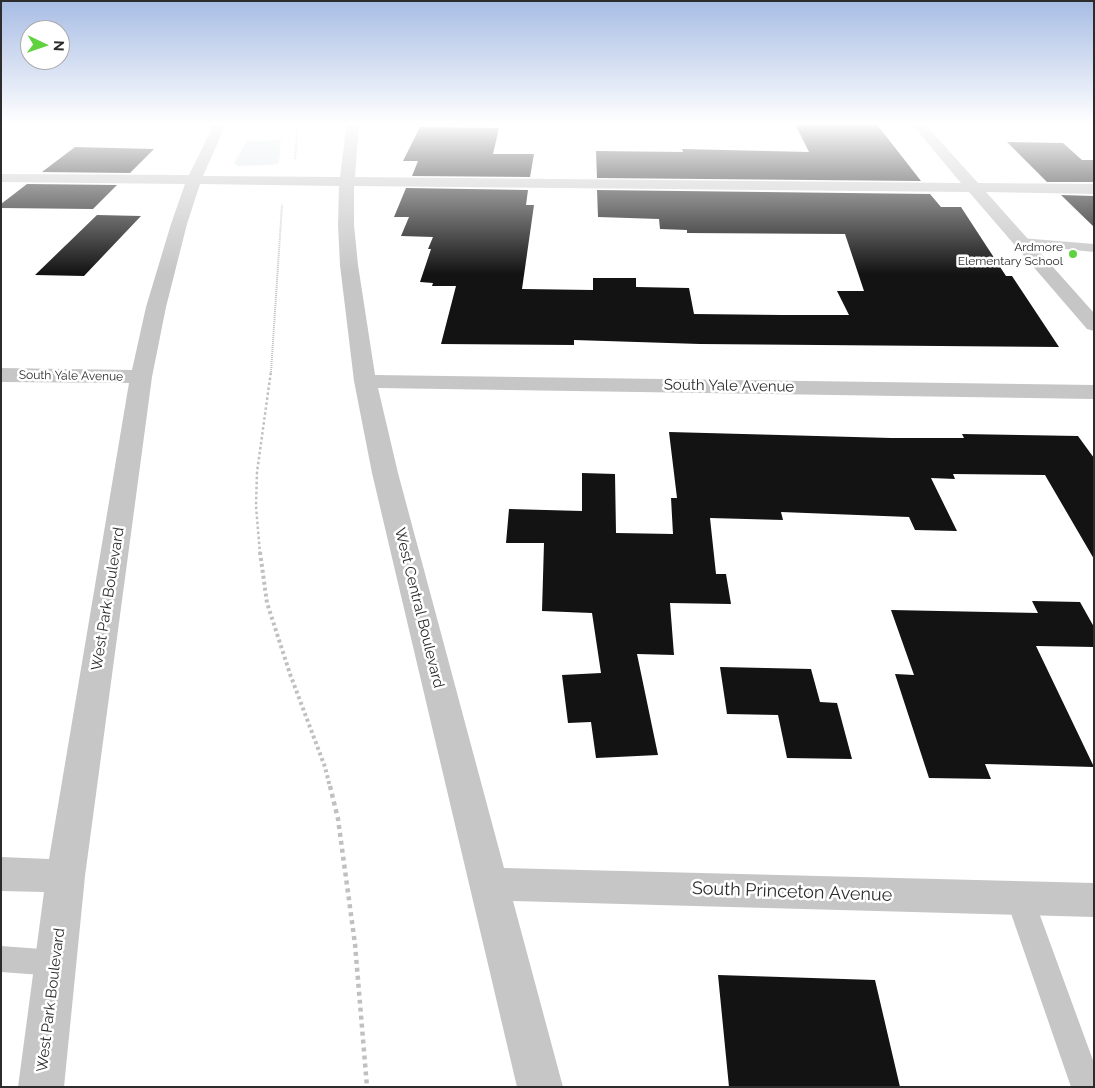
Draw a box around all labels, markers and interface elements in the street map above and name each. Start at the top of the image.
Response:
north arrow [20,20,70,70]
text: N [51,40,67,51]
place label: Ardmore Elementary School [958,240,1063,268]
marker: Ardmore Elementary School [1067,248,1079,260]
street label: South Yale Avenue [19,368,123,384]
street label: South Yale Avenue [664,376,794,396]
street label: West Park Boulevard [88,526,128,672]
street label: West Central Boulevard [390,526,448,690]
street label: South Princeton Avenue [691,878,893,906]
street label: West Park Boulevard [33,927,69,1073]

